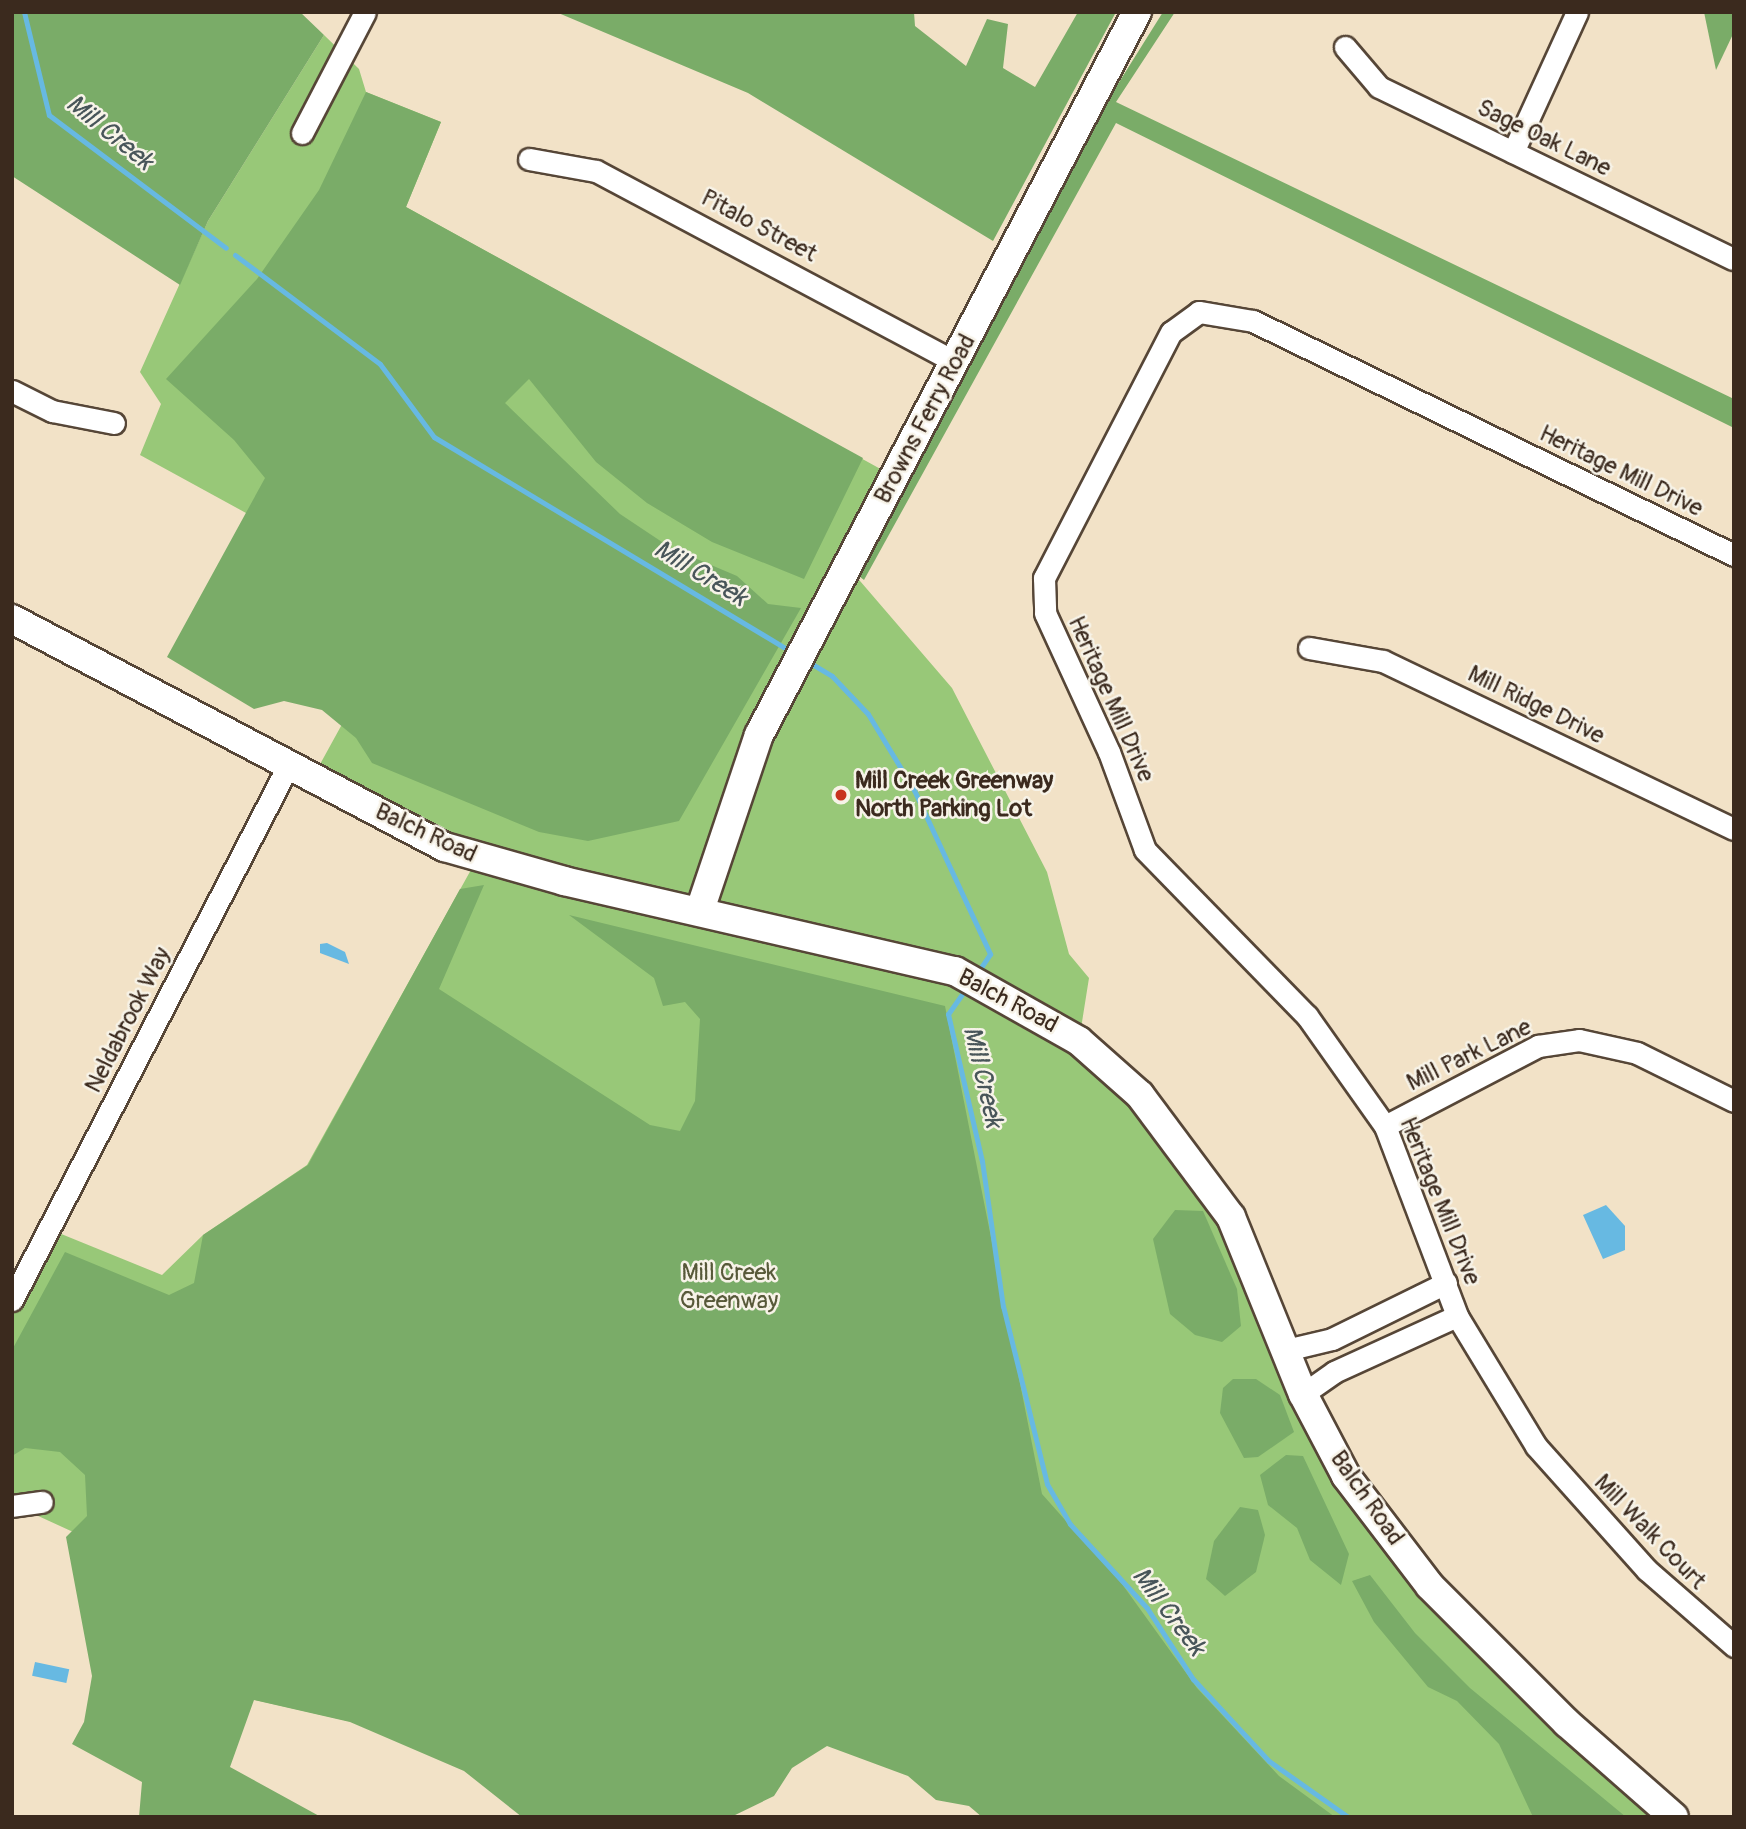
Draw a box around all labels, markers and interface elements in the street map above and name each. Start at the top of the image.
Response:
water label: Mill Creek [59,89,159,177]
street label: Sage Oak Lane [1472,93,1616,183]
street label: Pitalo Street [696,183,822,269]
street label: Browns Ferry Road [868,330,982,508]
street label: Heritage Mill Drive [1535,419,1707,523]
water label: Mill Creek [648,534,752,614]
street label: Heritage Mill Drive [1062,612,1160,786]
street label: Mill Ridge Drive [1463,660,1609,750]
place label: Mill Creek Greenway North Parking Lot [855,767,1053,823]
marker: Mill Creek Greenway North Parking Lot [833,787,849,803]
street label: Balch Road [371,797,481,869]
street label: Neldabrook Way [79,942,177,1098]
street label: Balch Road [953,963,1063,1039]
street label: Mill Park Lane [1402,1013,1536,1097]
water label: Mill Creek [955,1023,1009,1131]
street label: Heritage Mill Drive [1393,1113,1487,1289]
park label: Mill Creek Greenway [680,1259,778,1315]
street label: Balch Road [1324,1445,1410,1551]
street label: Mill Walk Court [1588,1468,1712,1596]
water label: Mill Creek [1125,1562,1211,1662]

